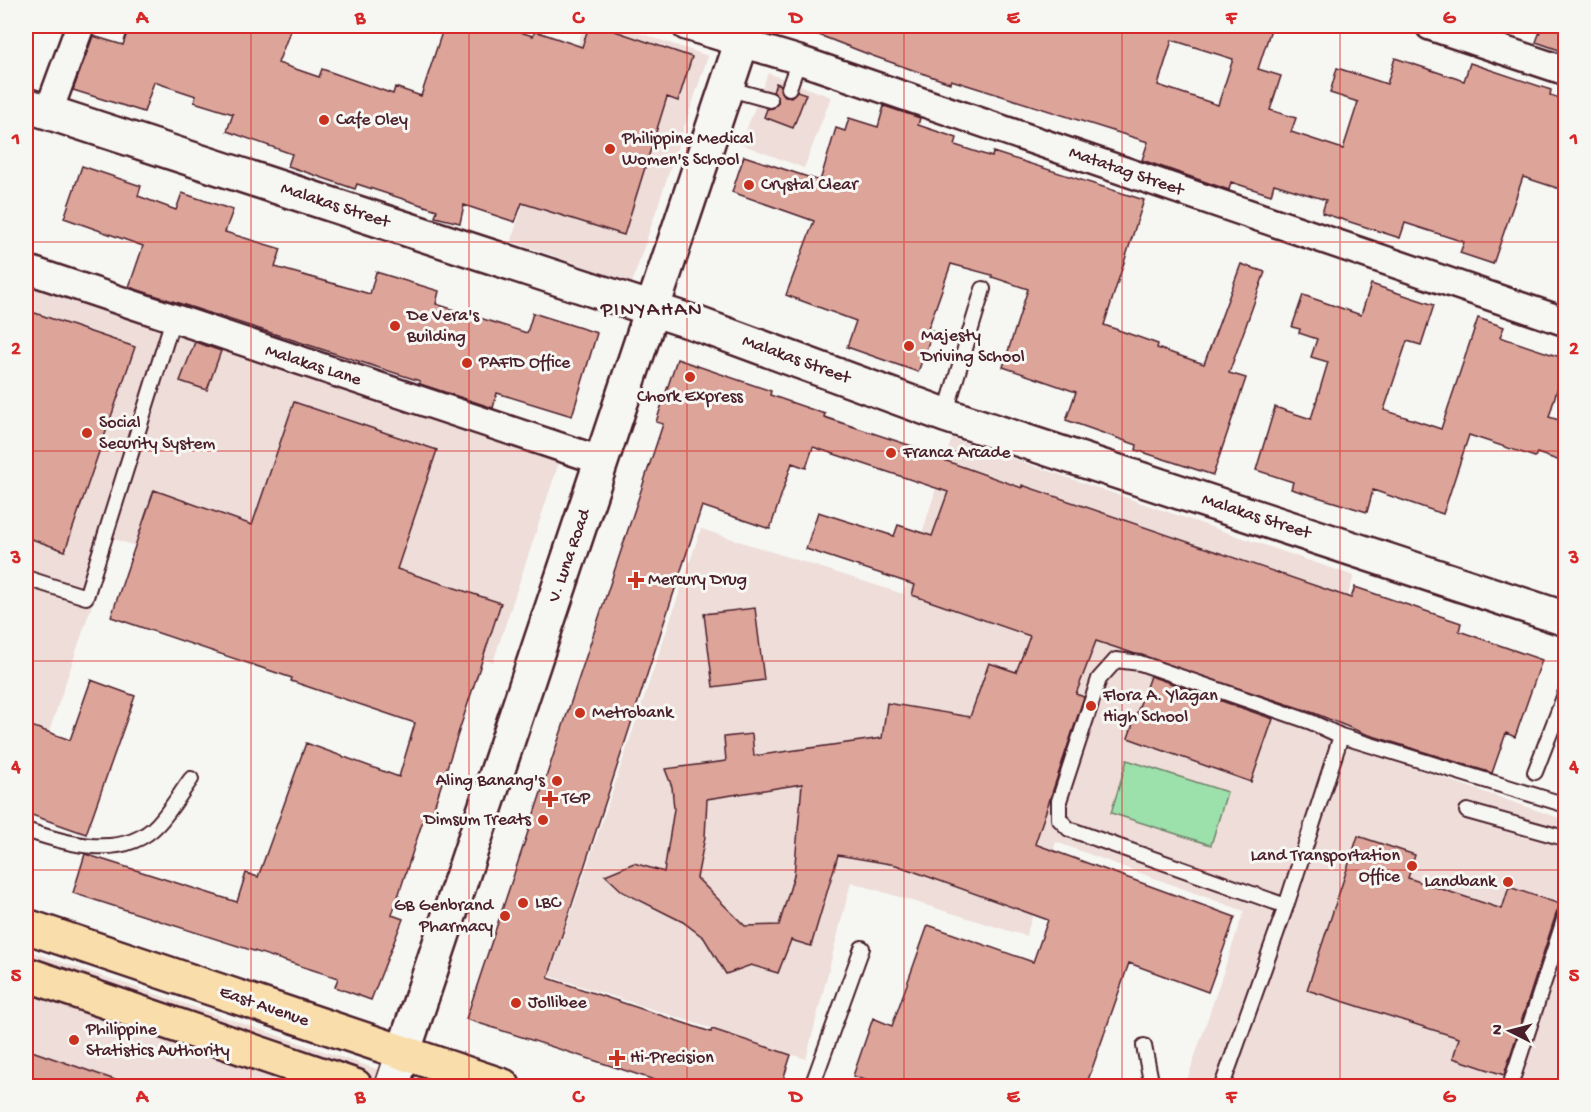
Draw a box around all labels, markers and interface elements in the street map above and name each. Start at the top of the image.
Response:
text: A [135,8,150,31]
text: B [354,8,366,31]
text: C [572,8,586,31]
text: D [787,8,803,31]
text: E [1007,8,1021,31]
text: F [1225,8,1238,31]
text: G [1443,8,1457,31]
place label: Cafe Oley [336,110,408,131]
marker: Cafe Oley [317,113,331,127]
text: 1 [11,129,20,152]
place label: Philippine Medical Women's School [621,129,753,171]
text: 1 [1569,129,1578,152]
marker: Philippine Medical Women's School [603,142,617,156]
street label: Matatag Street [1066,143,1188,202]
place label: Crystal Clear [761,175,859,196]
marker: Crystal Clear [742,178,756,192]
street label: Malakas Street [278,179,394,234]
district label: PINYAHAN [600,299,703,324]
place label: De Vera's Building [406,306,481,348]
marker: De Vera's Building [388,319,402,333]
place label: Majesty Driving School [920,326,1025,368]
street label: Malakas Street [739,331,854,390]
text: 2 [11,339,21,362]
marker: Majesty Driving School [902,339,916,353]
text: 2 [1569,339,1579,362]
street label: Malakas Lane [262,341,364,392]
place label: PAFID Office [478,353,571,374]
marker: PAFID Office [460,356,474,370]
marker: Chork Express [683,370,697,384]
place label: Chork Express [637,387,744,408]
place label: Social Security System [99,413,215,455]
marker: Social Security System [80,426,94,440]
place label: Franca Arcade [902,443,1011,464]
marker: Franca Arcade [884,446,898,460]
street label: Malakas Street [1199,490,1315,545]
street label: V. Luna Road [544,505,596,606]
text: 3 [10,548,21,571]
text: 3 [1568,548,1579,571]
place label: Mercury Drug [648,570,747,591]
marker: Mercury Drug [629,573,643,587]
place label: Flora A. Ylagan High School [1102,686,1218,728]
marker: Flora A. Ylagan High School [1084,699,1098,713]
place label: Metrobank [592,703,675,724]
marker: Metrobank [573,706,587,720]
text: 4 [10,757,21,780]
text: 4 [1568,757,1579,780]
place label: Aling Banang's [436,771,546,792]
marker: Aling Banang's [550,774,564,788]
place label: TGP [561,789,591,810]
marker: TGP [543,792,557,806]
place label: Dimsum Treats [423,810,532,831]
marker: Dimsum Treats [536,813,550,827]
place label: Land Transportation Office [1251,846,1401,888]
marker: Land Transportation Office [1405,859,1419,873]
place label: Landbank [1424,872,1498,893]
marker: Landbank [1501,875,1515,889]
place label: LBC [535,893,562,914]
place label: GB Genbrand Pharmacy [394,896,494,938]
marker: LBC [516,896,530,910]
marker: GB Genbrand Pharmacy [498,909,512,923]
text: 5 [11,966,22,989]
text: 5 [1569,966,1580,989]
street label: East Avenue [216,982,312,1032]
place label: Jollibee [528,993,588,1014]
marker: Jollibee [509,996,523,1010]
north arrow [1480,1001,1540,1061]
place label: Philippine Statistics Authority [85,1020,230,1062]
text: N [1489,1023,1509,1036]
marker: Philippine Statistics Authority [67,1033,81,1047]
place label: Hi-Precision [630,1048,714,1069]
marker: Hi-Precision [608,1049,626,1067]
text: A [135,1087,150,1110]
text: B [354,1087,366,1110]
text: C [572,1087,586,1110]
text: D [787,1087,803,1110]
text: E [1007,1087,1021,1110]
text: F [1225,1087,1238,1110]
text: G [1443,1087,1457,1110]

